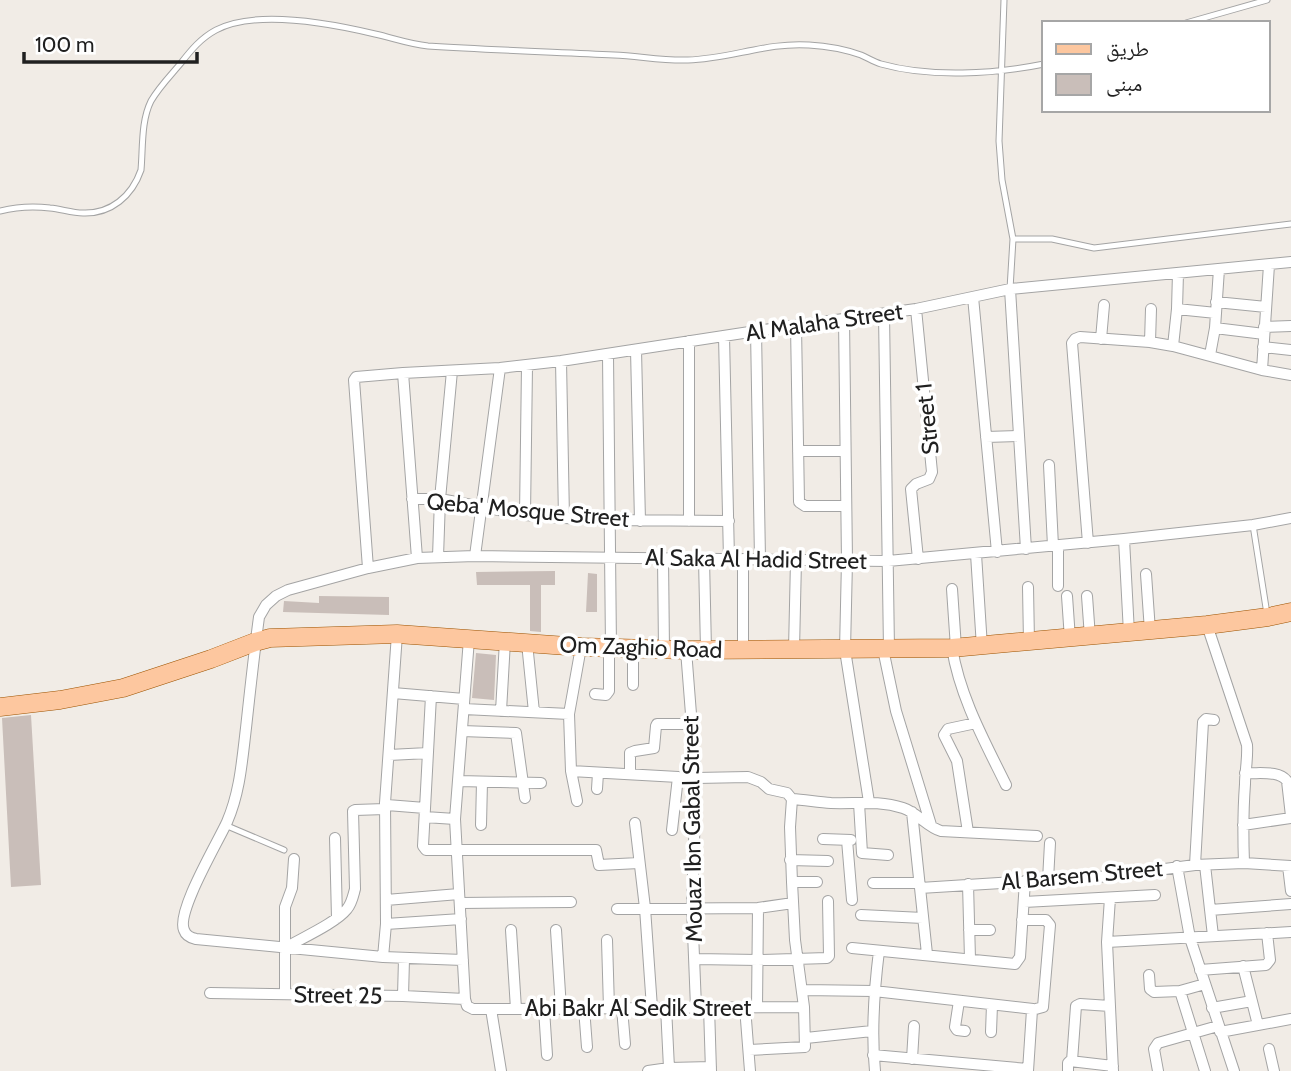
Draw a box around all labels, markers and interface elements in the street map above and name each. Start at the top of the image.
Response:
scale bar [24,21,198,65]
legend [1042,21,1270,112]
text: 100 m [35,32,94,57]
text: طريق [1106,36,1149,62]
text: مبنى [1106,71,1142,97]
street label: Al Malaha Street [744,297,905,347]
street label: Street 1 [909,382,945,456]
street label: Qeba' Mosque Street [426,487,631,533]
street label: Al Saka Al Hadid Street [645,543,867,575]
street label: Om Zaghio Road [559,630,723,664]
street label: Mouaz Ibn Gabal Street [676,715,708,943]
street label: Al Barsem Street [1000,854,1164,896]
street label: Street 25 [293,980,383,1010]
street label: Abi Bakr Al Sedik Street [525,994,752,1022]

